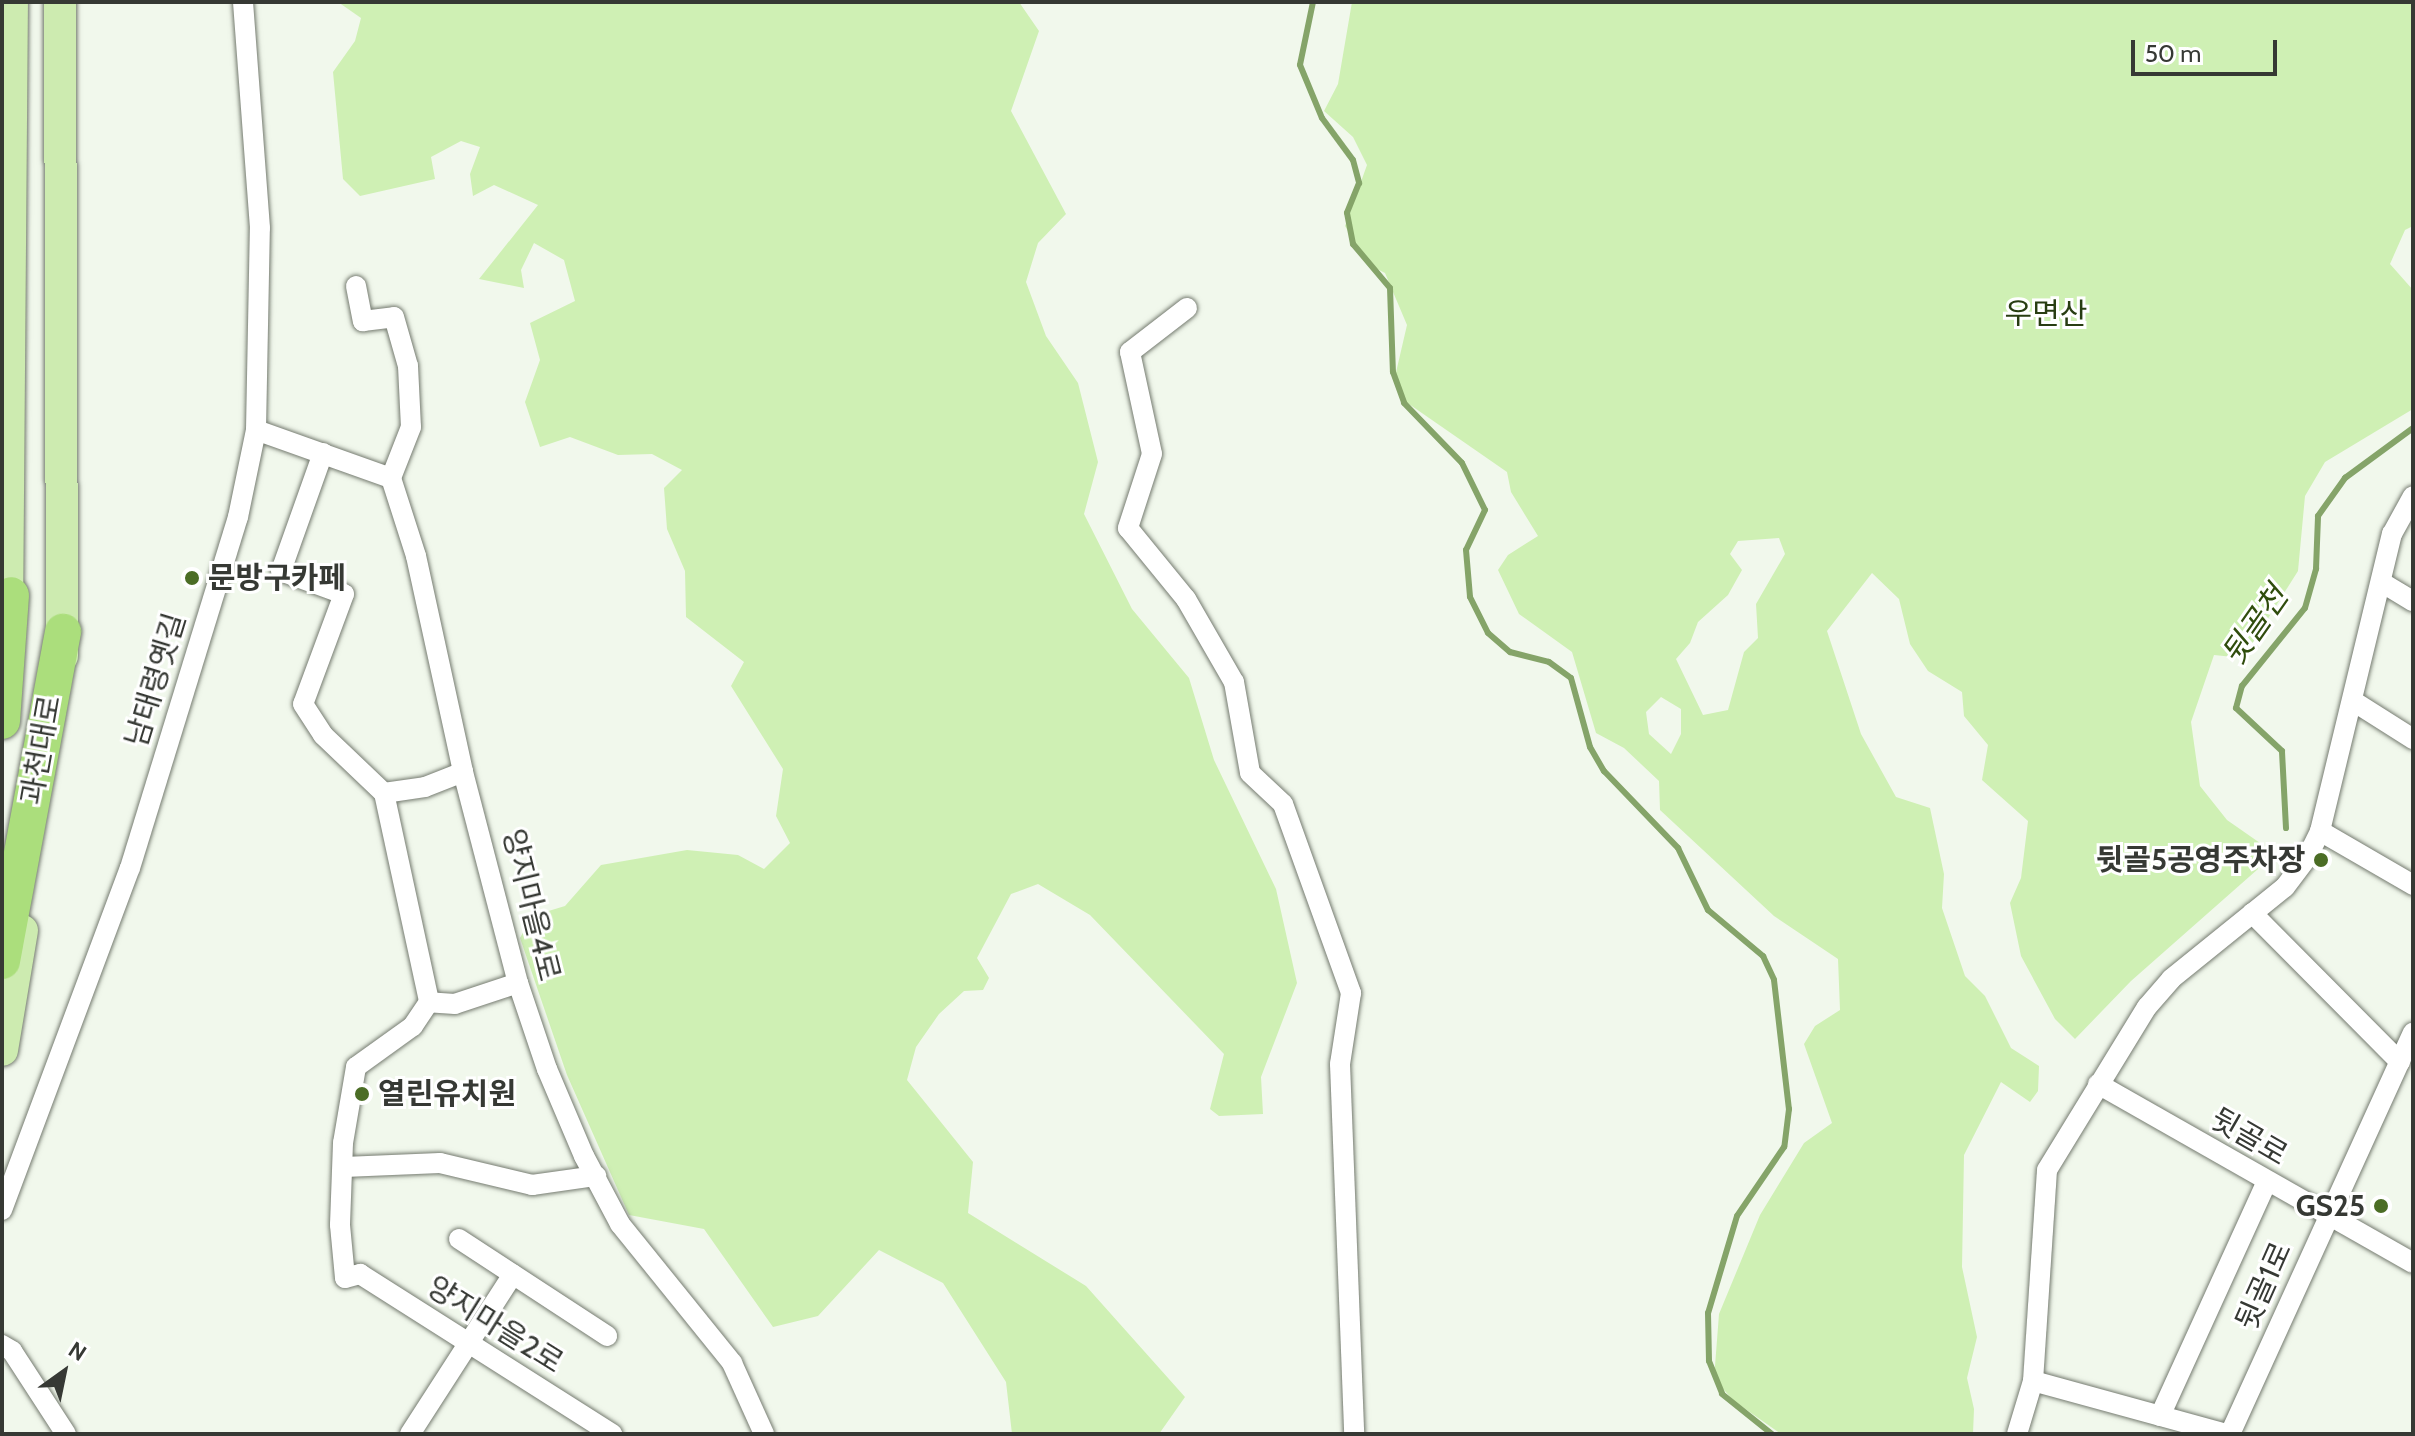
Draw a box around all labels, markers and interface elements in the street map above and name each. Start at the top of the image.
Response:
scale bar [2135,24,2281,74]
text: 50 m [2145,39,2201,68]
park label: 우면산 [2005,296,2087,332]
place label: 문방구카페 [208,560,346,596]
marker: 문방구카페 [183,569,201,587]
water label: 뒷골천 [2214,579,2296,673]
street label: 남태령옛길 [119,609,193,751]
street label: 과천대로 [14,693,68,807]
street label: 양지마을4로 [495,825,567,985]
place label: 뒷골5공영주차장 [2096,842,2305,878]
marker: 뒷골5공영주차장 [2312,851,2330,869]
place label: 열린유치원 [378,1076,516,1112]
marker: 열린유치원 [353,1085,371,1103]
street label: 뒷골로 [2204,1101,2294,1173]
place label: GS25 [2296,1188,2365,1224]
marker: GS25 [2372,1197,2390,1215]
street label: 뒷골1로 [2229,1236,2299,1336]
street label: 양지마을2로 [420,1269,570,1381]
north arrow [24,1332,104,1412]
text: N [63,1336,91,1367]

